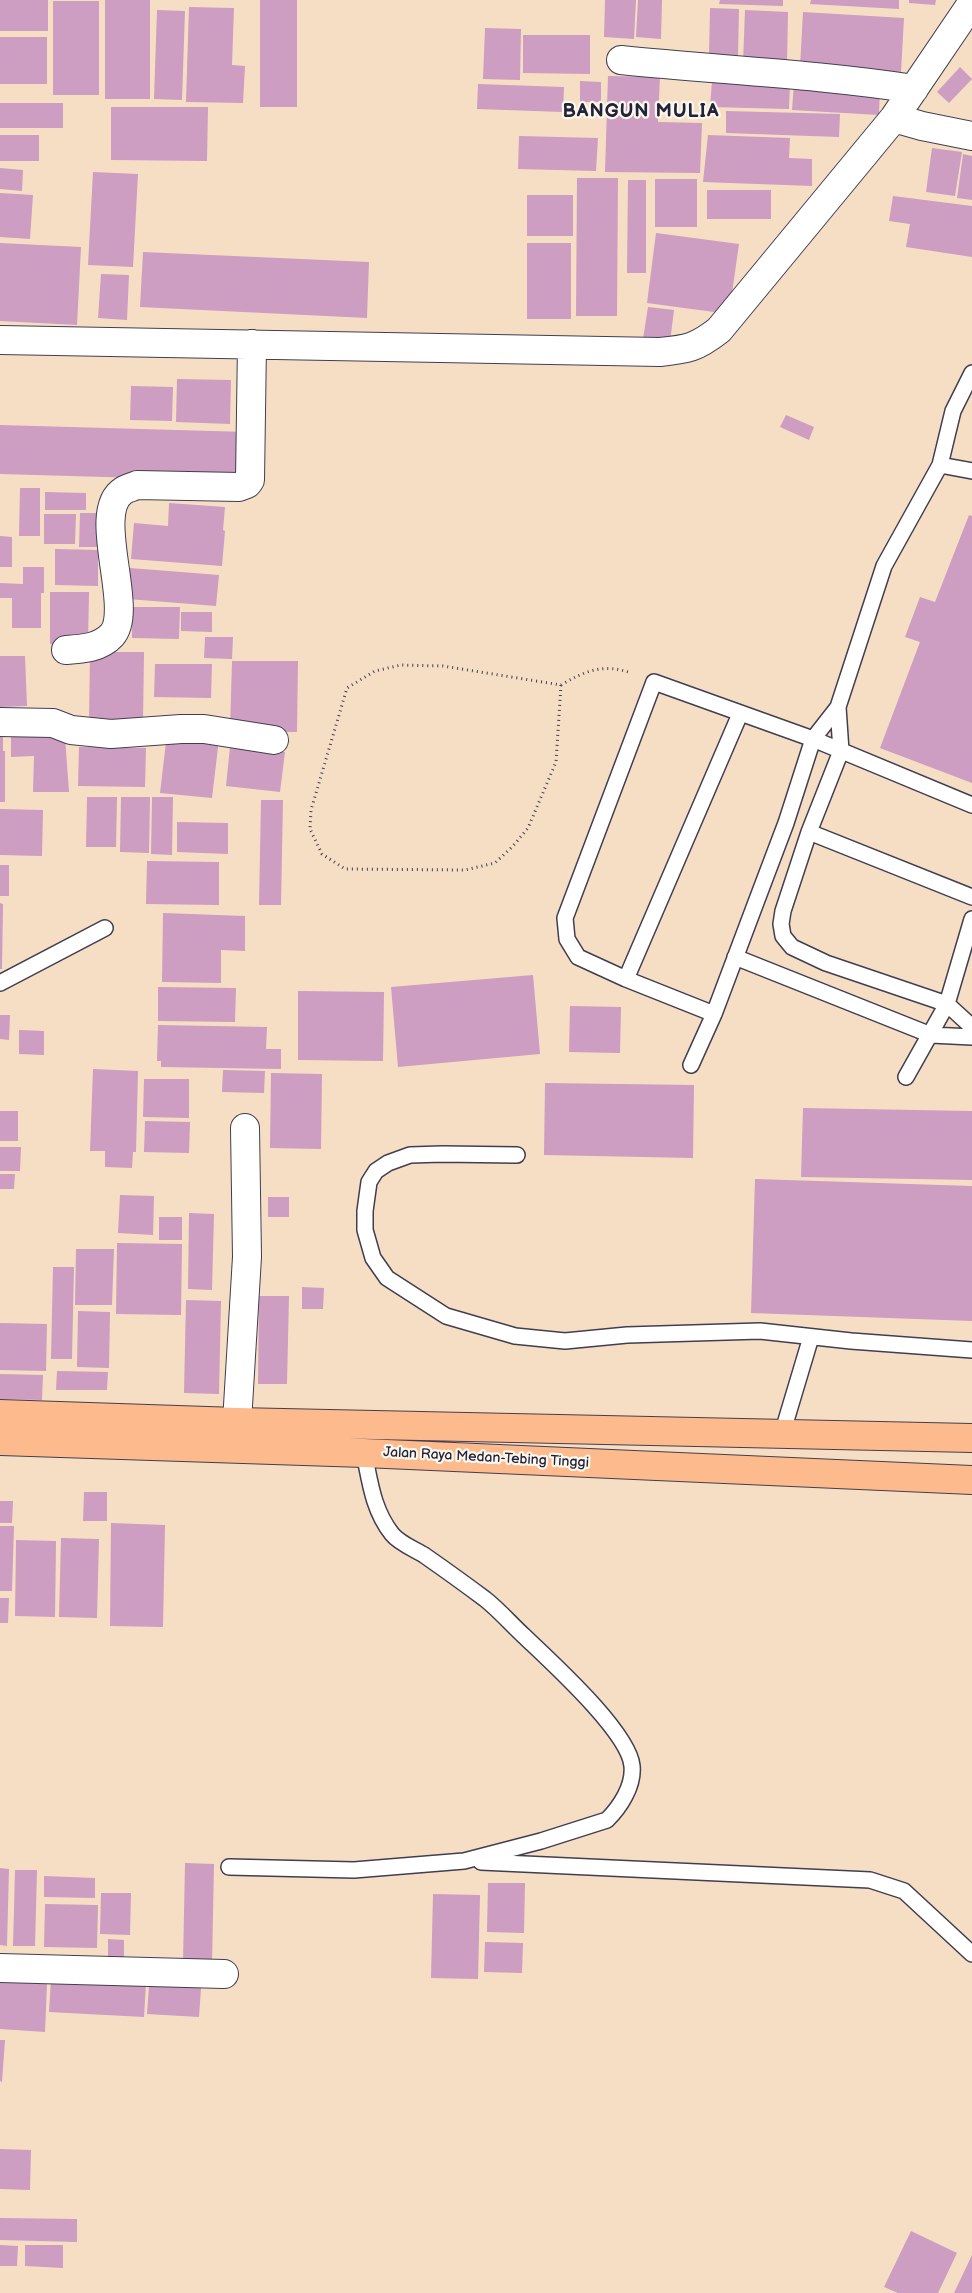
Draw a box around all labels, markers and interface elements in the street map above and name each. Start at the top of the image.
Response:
district label: BANGUN MULIA [561,101,721,123]
street label: Jalan Raya Medan-Tebing Tinggi [383,1444,589,1472]

